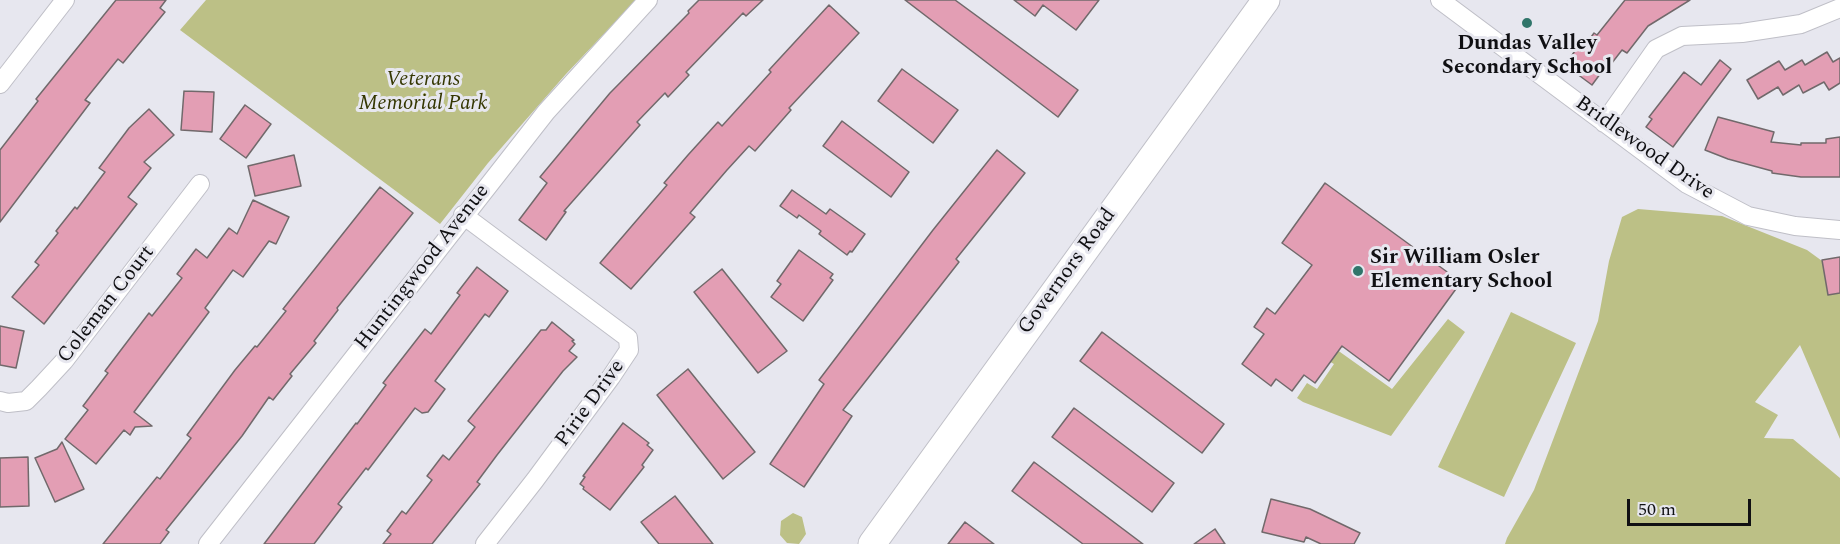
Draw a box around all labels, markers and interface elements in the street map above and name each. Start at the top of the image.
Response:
marker: Dundas Valley Secondary School [1520,16,1534,30]
place label: Dundas Valley Secondary School [1442,32,1612,82]
park label: Veterans Memorial Park [358,68,488,118]
street label: Bridlewood Drive [1570,92,1718,206]
street label: Huntingwood Avenue [350,180,496,356]
street label: Governors Road [1014,204,1122,340]
street label: Coleman Court [53,241,161,369]
place label: Sir William Osler Elementary School [1370,246,1553,296]
marker: Sir William Osler Elementary School [1351,264,1365,278]
street label: Pirie Drive [551,355,631,453]
scale bar [1630,487,1754,525]
text: 50 m [1638,496,1676,523]

